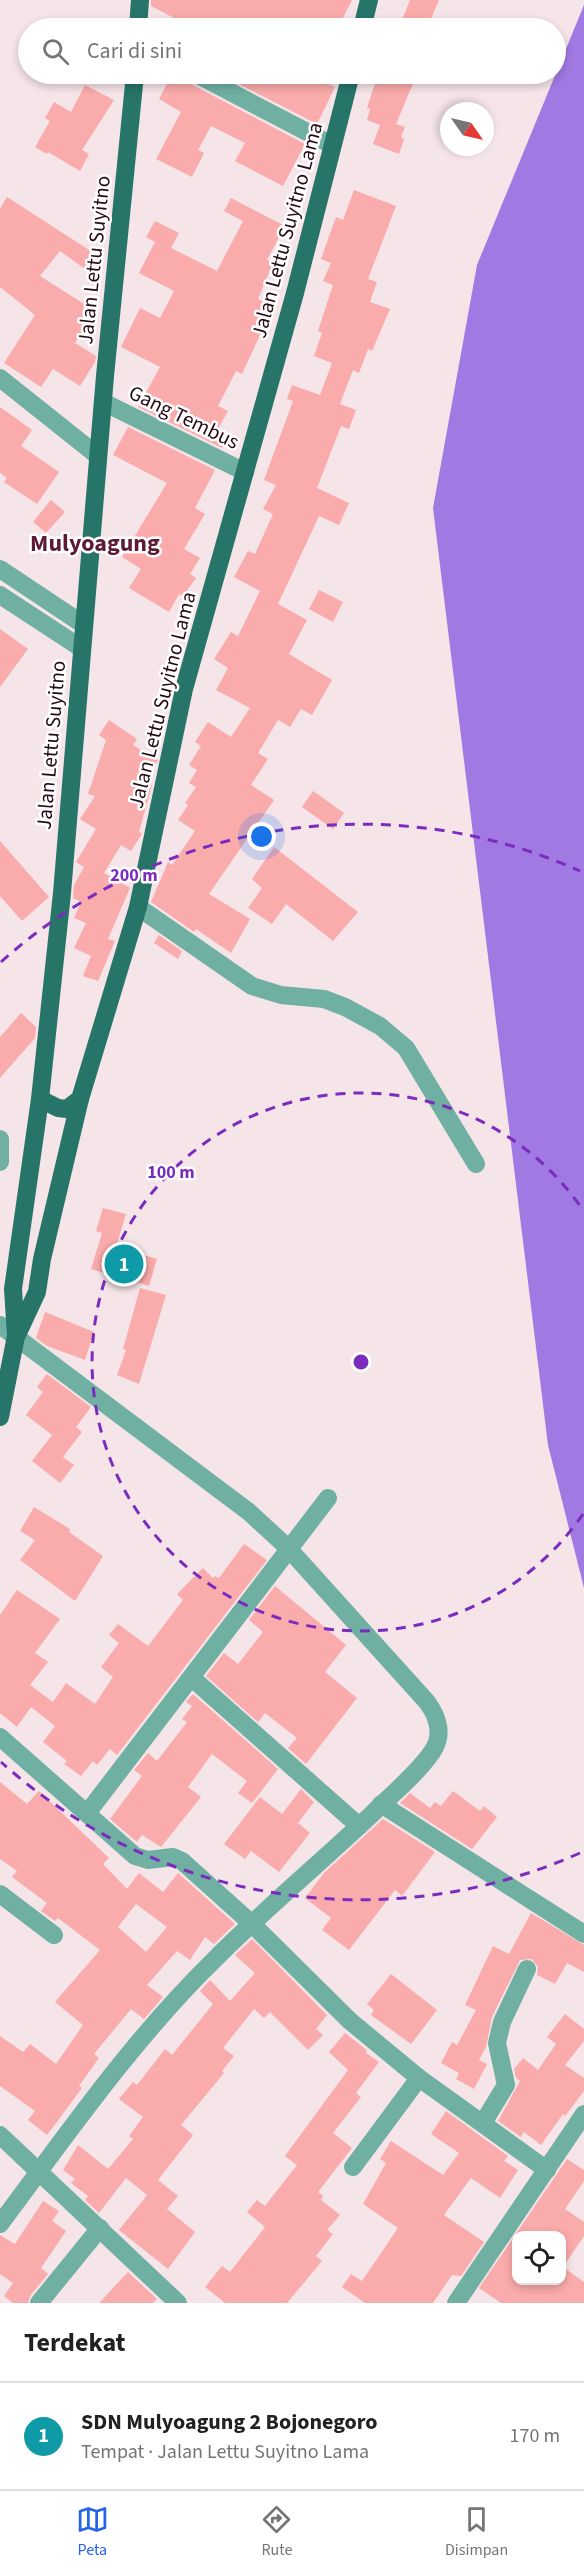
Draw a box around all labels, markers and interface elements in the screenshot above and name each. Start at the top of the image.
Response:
search box [18,18,566,84]
icon: search [39,35,72,68]
text: Cari di sini [87,35,182,67]
north arrow [440,102,494,156]
street label: Jalan Lettu Suyitno Lama [244,119,330,341]
street label: Jalan Lettu Suyitno [70,174,118,346]
street label: Gang Tembus [124,377,244,457]
district label: Mulyoagung [30,526,160,561]
street label: Jalan Lettu Suyitno Lama [121,588,203,812]
street label: Jalan Lettu Suyitno [29,659,73,831]
your location [247,822,276,851]
text: 200 m [110,863,158,888]
text: 100 m [147,1160,195,1185]
pin: 1 [104,1242,144,1286]
centre of rings [351,1352,371,1372]
map controls [512,2231,566,2285]
button: locate [512,2231,566,2285]
text: Terdekat [24,2324,126,2361]
text: SDN Mulyoagung 2 Bojonegoro [81,2406,378,2438]
text: 1 [38,2422,49,2450]
text: 170 m [510,2422,560,2450]
text: Tempat · Jalan Lettu Suyitno Lama [81,2438,369,2466]
tab: Peta [76,2503,109,2561]
tab: Rute [260,2503,293,2561]
tab: Disimpan [445,2503,508,2561]

